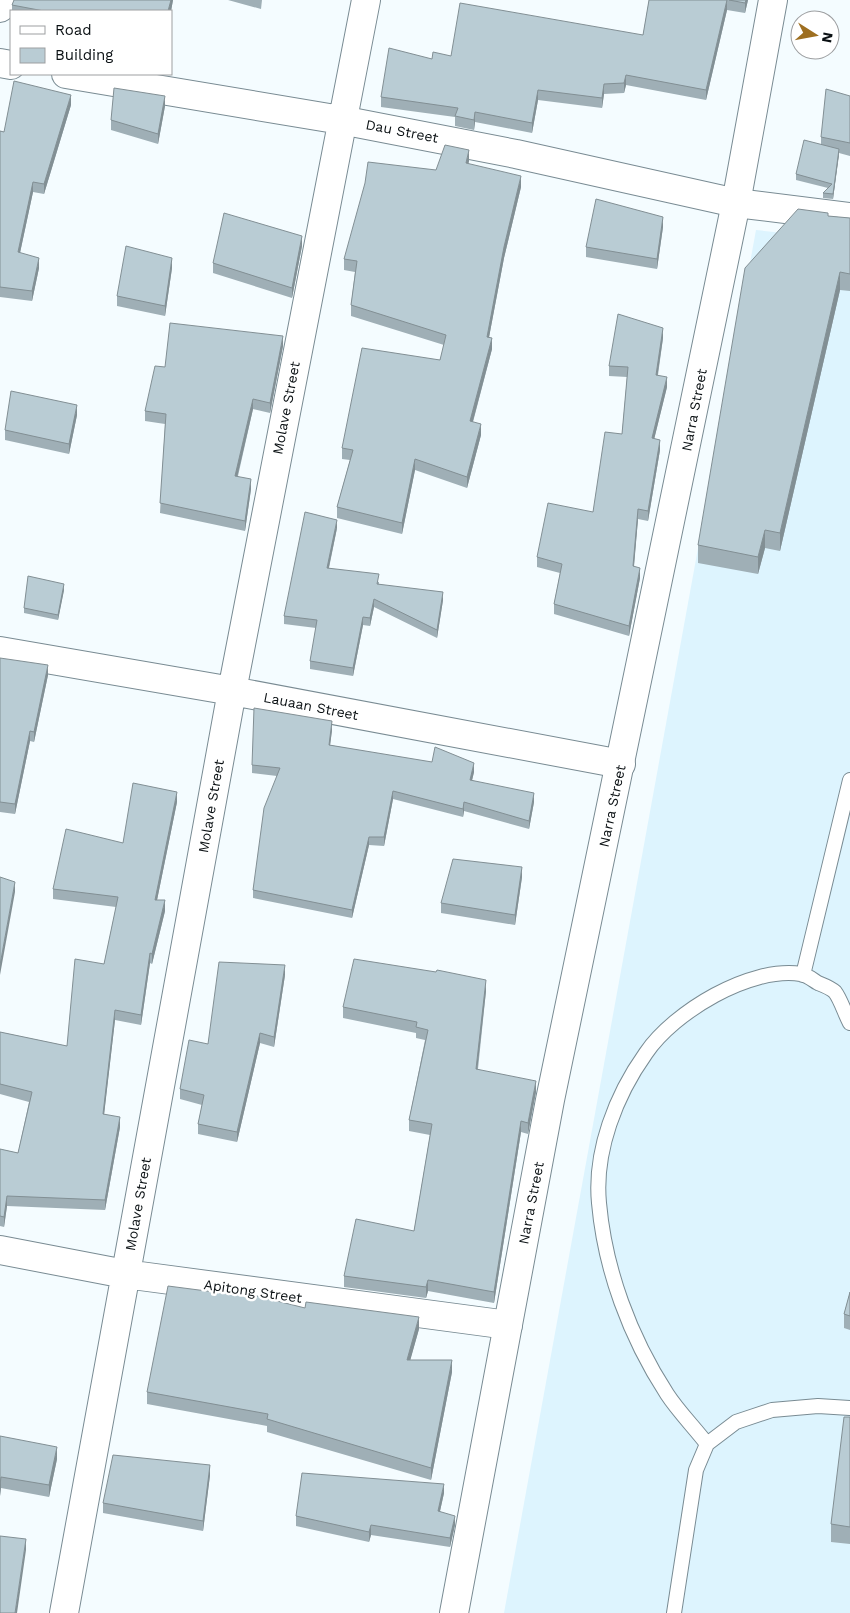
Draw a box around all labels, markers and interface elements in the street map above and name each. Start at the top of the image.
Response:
legend [10,10,172,75]
north arrow [790,10,840,60]
text: Road [55,21,92,39]
text: N [819,31,837,44]
text: Building [55,46,113,64]
street label: Dau Street [364,116,440,146]
street label: Molave Street [269,360,303,456]
street label: Narra Street [678,367,710,453]
street label: Lauaan Street [262,689,360,723]
street label: Molave Street [195,758,227,854]
street label: Narra Street [595,763,629,849]
street label: Molave Street [122,1156,154,1252]
street label: Narra Street [515,1160,547,1246]
street label: Apitong Street [203,1276,303,1306]

